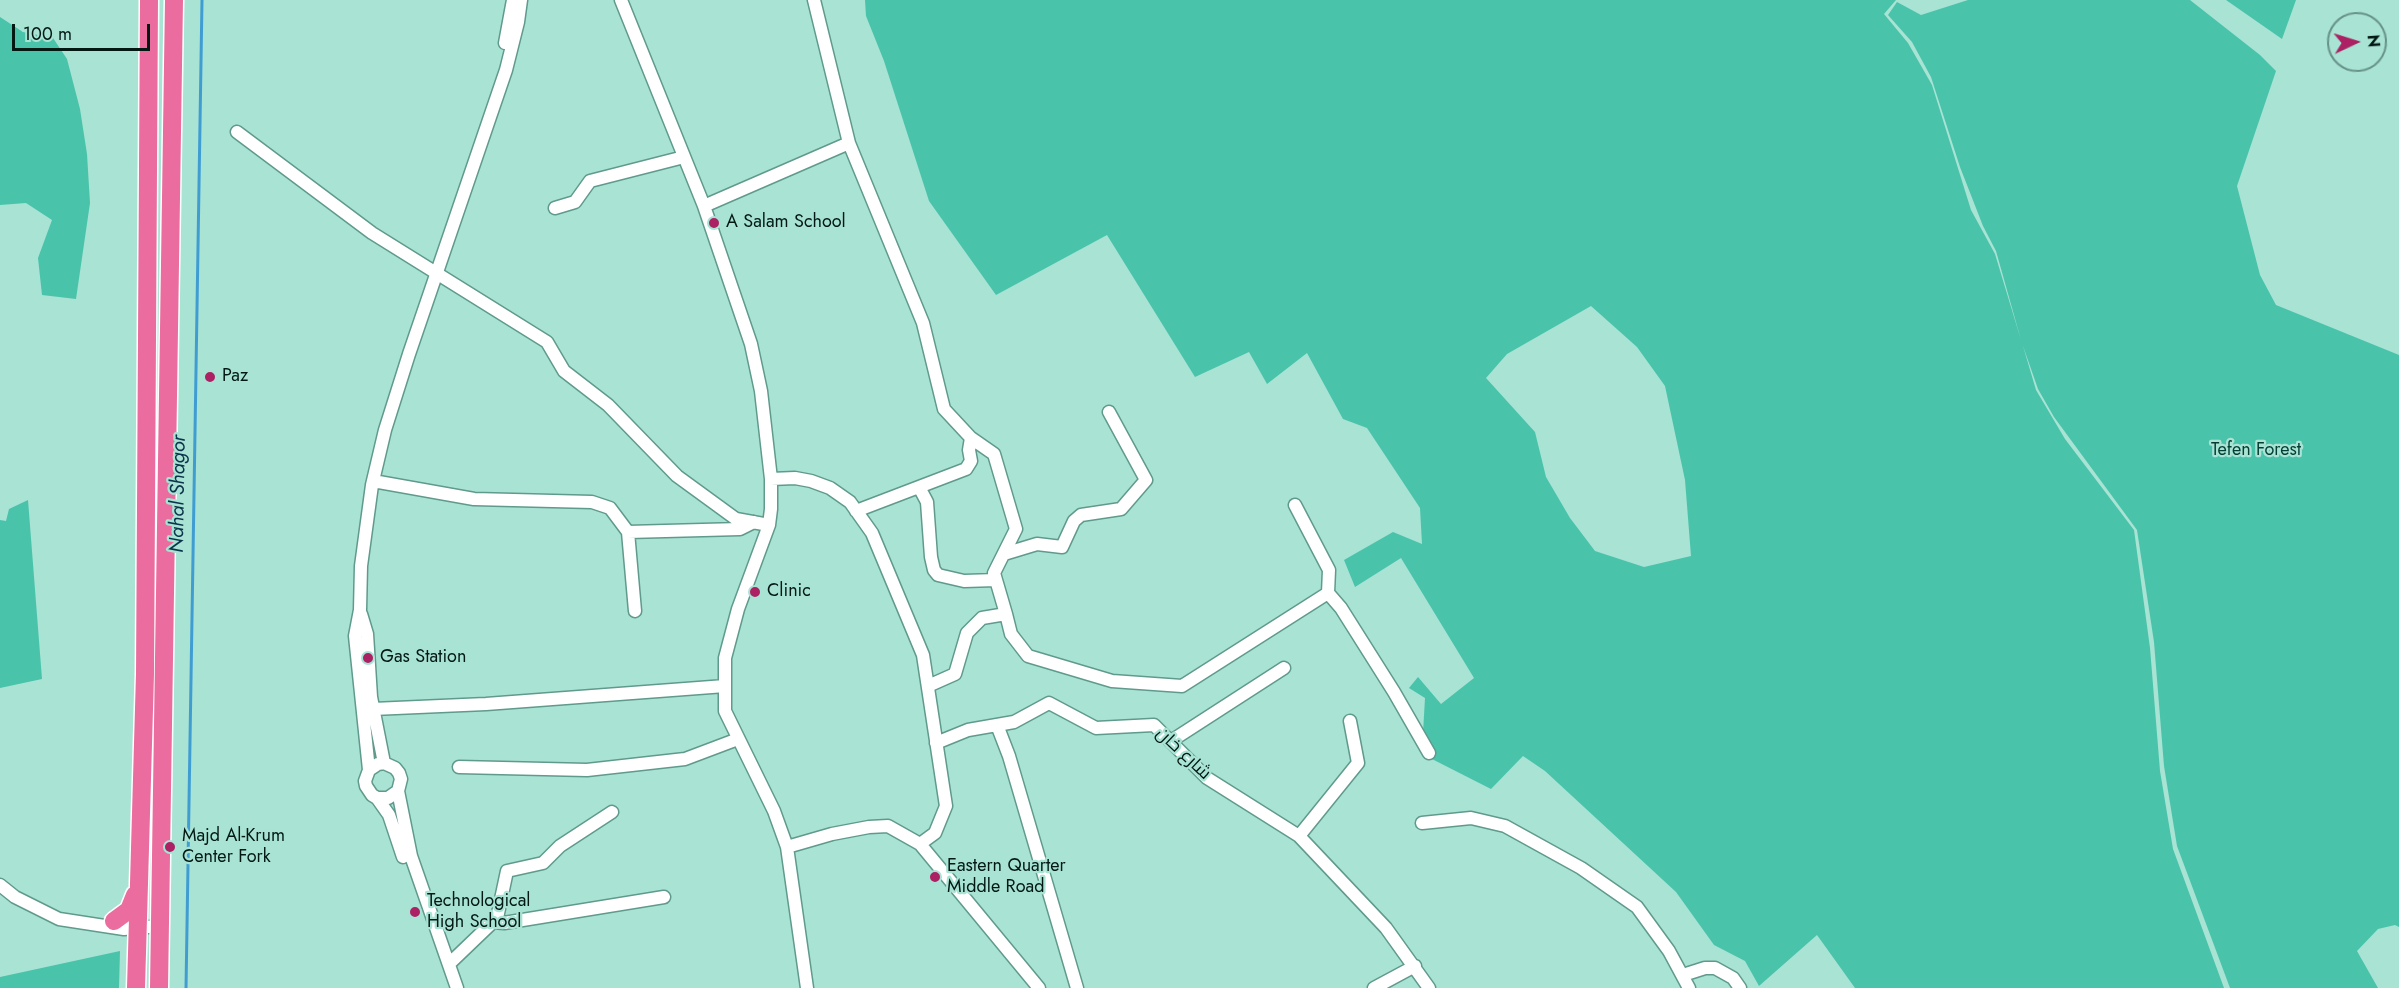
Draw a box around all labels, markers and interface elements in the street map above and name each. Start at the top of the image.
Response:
scale bar [15,12,153,50]
north arrow [2327,12,2387,72]
text: 100 m [23,21,72,47]
text: N [2362,34,2385,48]
place label: A Salam School [726,212,846,234]
marker: A Salam School [707,216,721,230]
place label: Paz [222,366,248,388]
marker: Paz [203,370,217,384]
water label: Nahal Shagor [166,435,192,553]
park label: Tefen Forest [2211,440,2301,462]
place label: Clinic [767,581,811,603]
marker: Clinic [748,585,762,599]
place label: Gas Station [380,647,466,669]
marker: Gas Station [361,651,375,665]
street label: شارع خان [1151,723,1215,785]
place label: Majd Al-Krum Center Fork [182,826,285,868]
marker: Majd Al-Krum Center Fork [163,840,177,854]
place label: Eastern Quarter Middle Road [947,856,1066,898]
marker: Eastern Quarter Middle Road [928,870,942,884]
place label: Technological High School [427,891,530,934]
marker: Technological High School [408,905,422,919]

